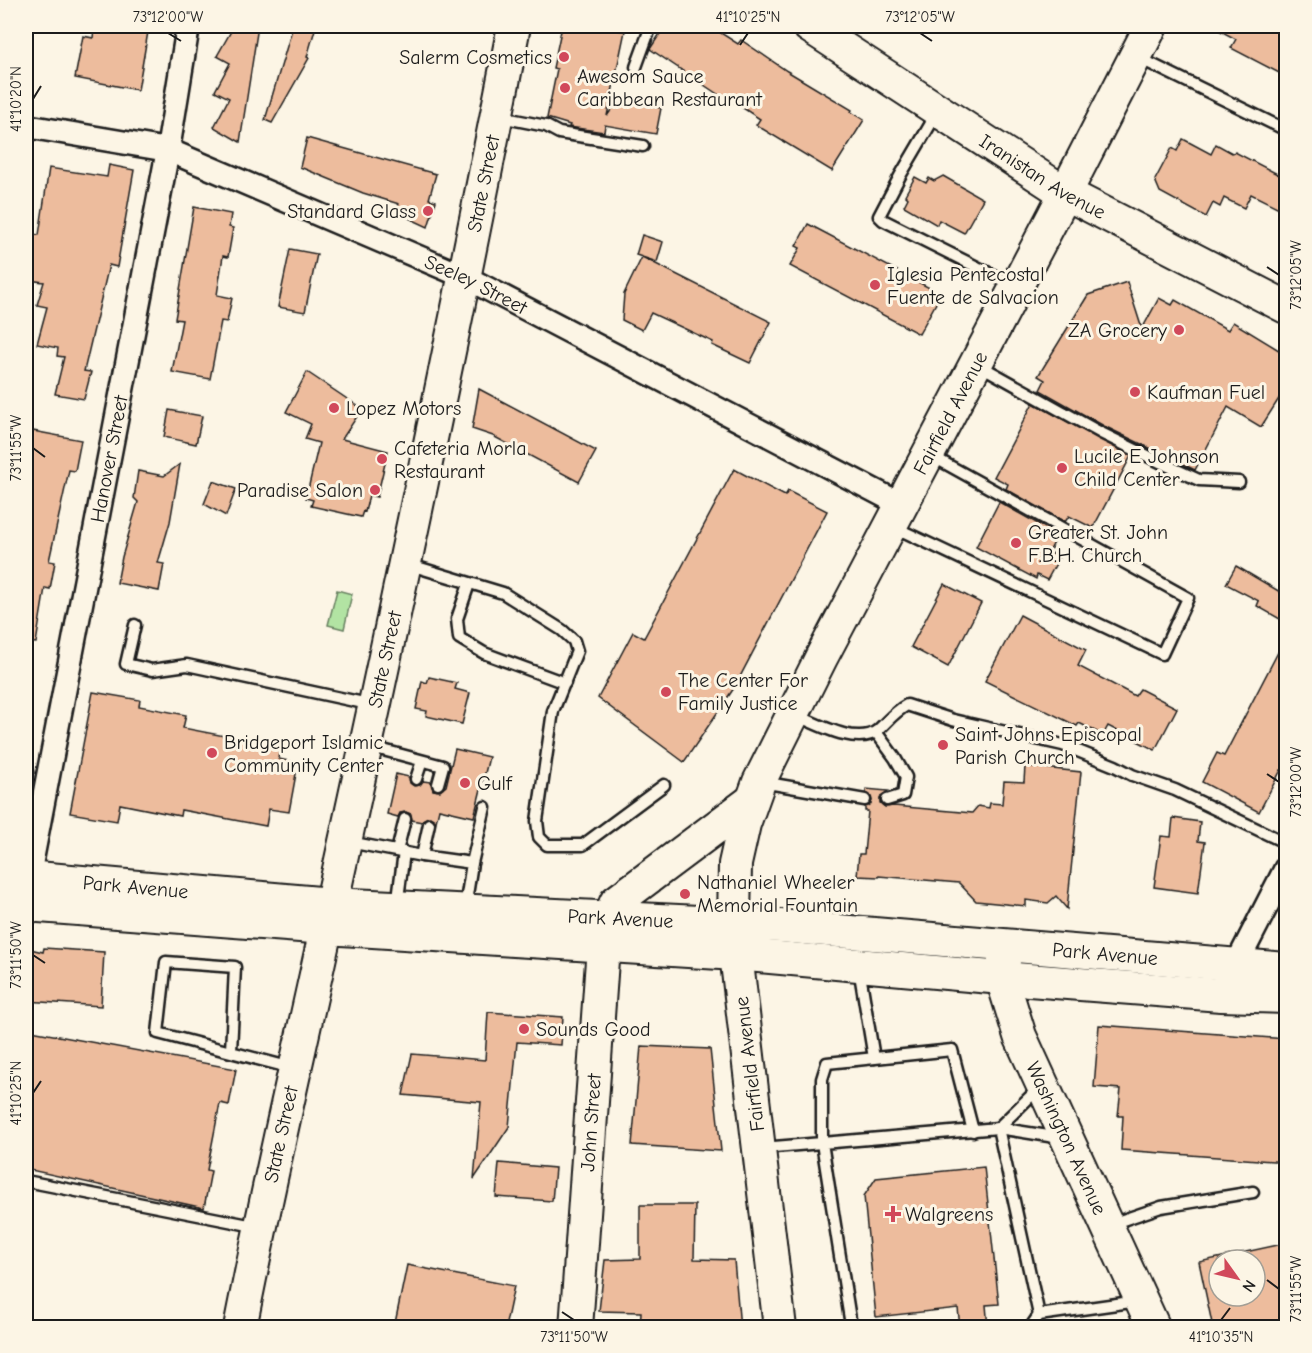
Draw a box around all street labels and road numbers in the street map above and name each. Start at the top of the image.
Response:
street label: Iranistan Avenue [975,129,1109,224]
street label: State Street [463,132,505,234]
street label: Seeley Street [421,250,532,320]
street label: Fairfield Avenue [909,347,992,479]
street label: Hanover Street [86,392,133,524]
street label: State Street [363,608,407,710]
street label: Park Avenue [82,871,189,903]
street label: Park Avenue [567,905,674,933]
street label: Park Avenue [1051,938,1159,970]
street label: Fairfield Avenue [730,995,769,1133]
street label: Washington Avenue [1021,1058,1111,1218]
street label: John Street [576,1071,606,1172]
street label: State Street [259,1082,303,1185]

